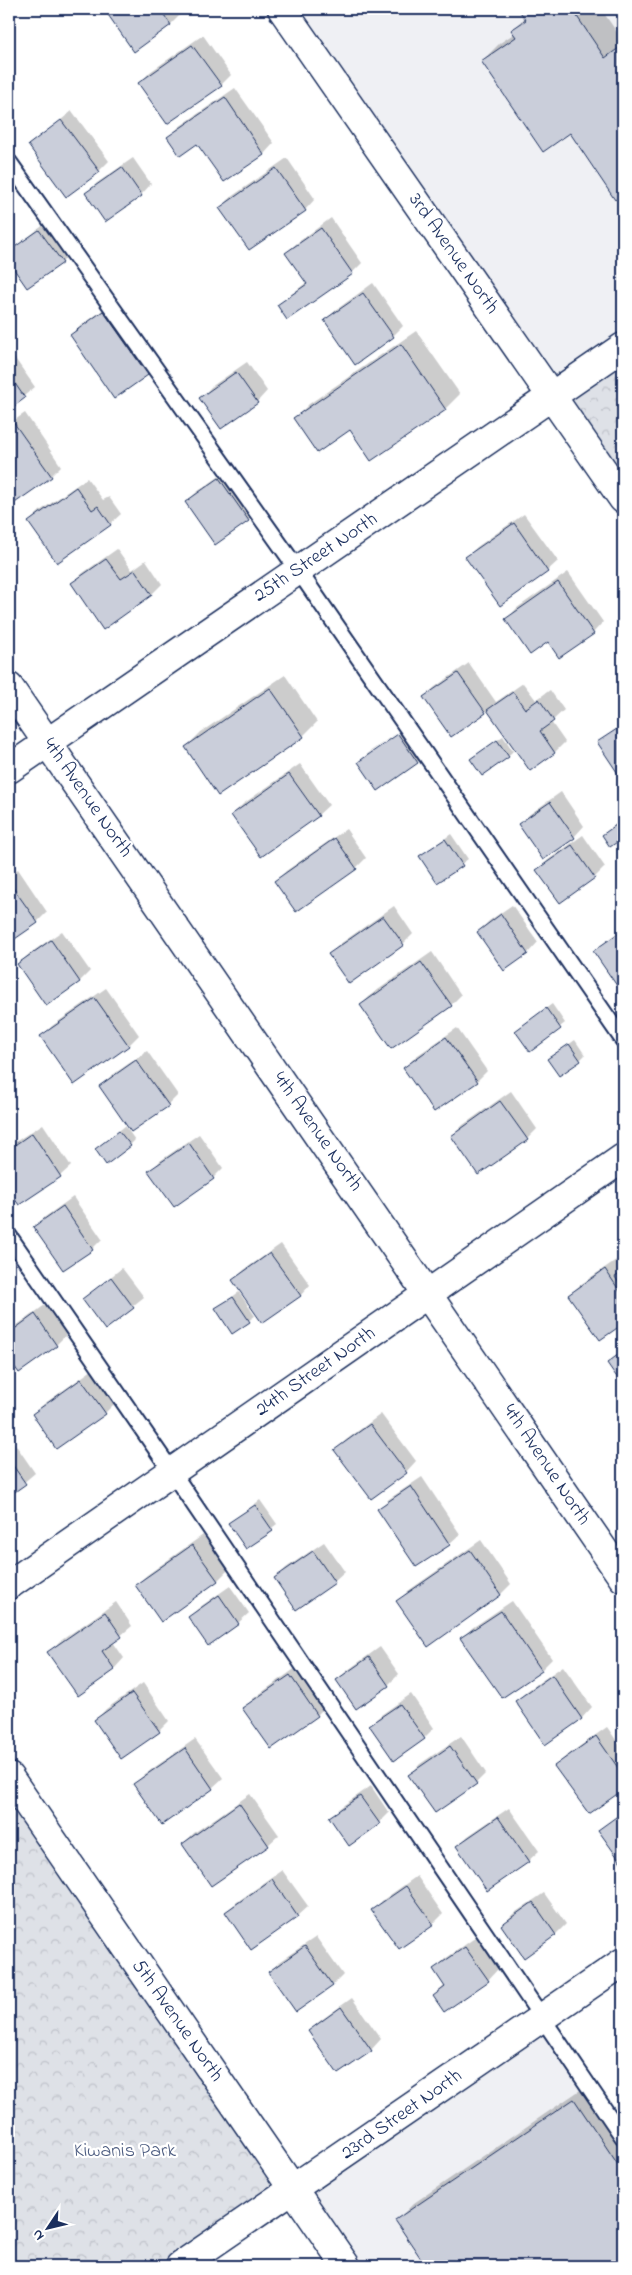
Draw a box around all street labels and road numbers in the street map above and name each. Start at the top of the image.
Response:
street label: 3rd Avenue North [400,188,506,320]
street label: 25th Street North [248,506,384,610]
street label: 4th Avenue North [35,732,139,864]
street label: 4th Avenue North [265,1066,369,1198]
street label: 24th Street North [250,1320,382,1424]
street label: 4th Avenue North [495,1399,597,1531]
street label: 5th Avenue North [124,1954,230,2088]
street label: 23rd Street North [335,2062,469,2168]

